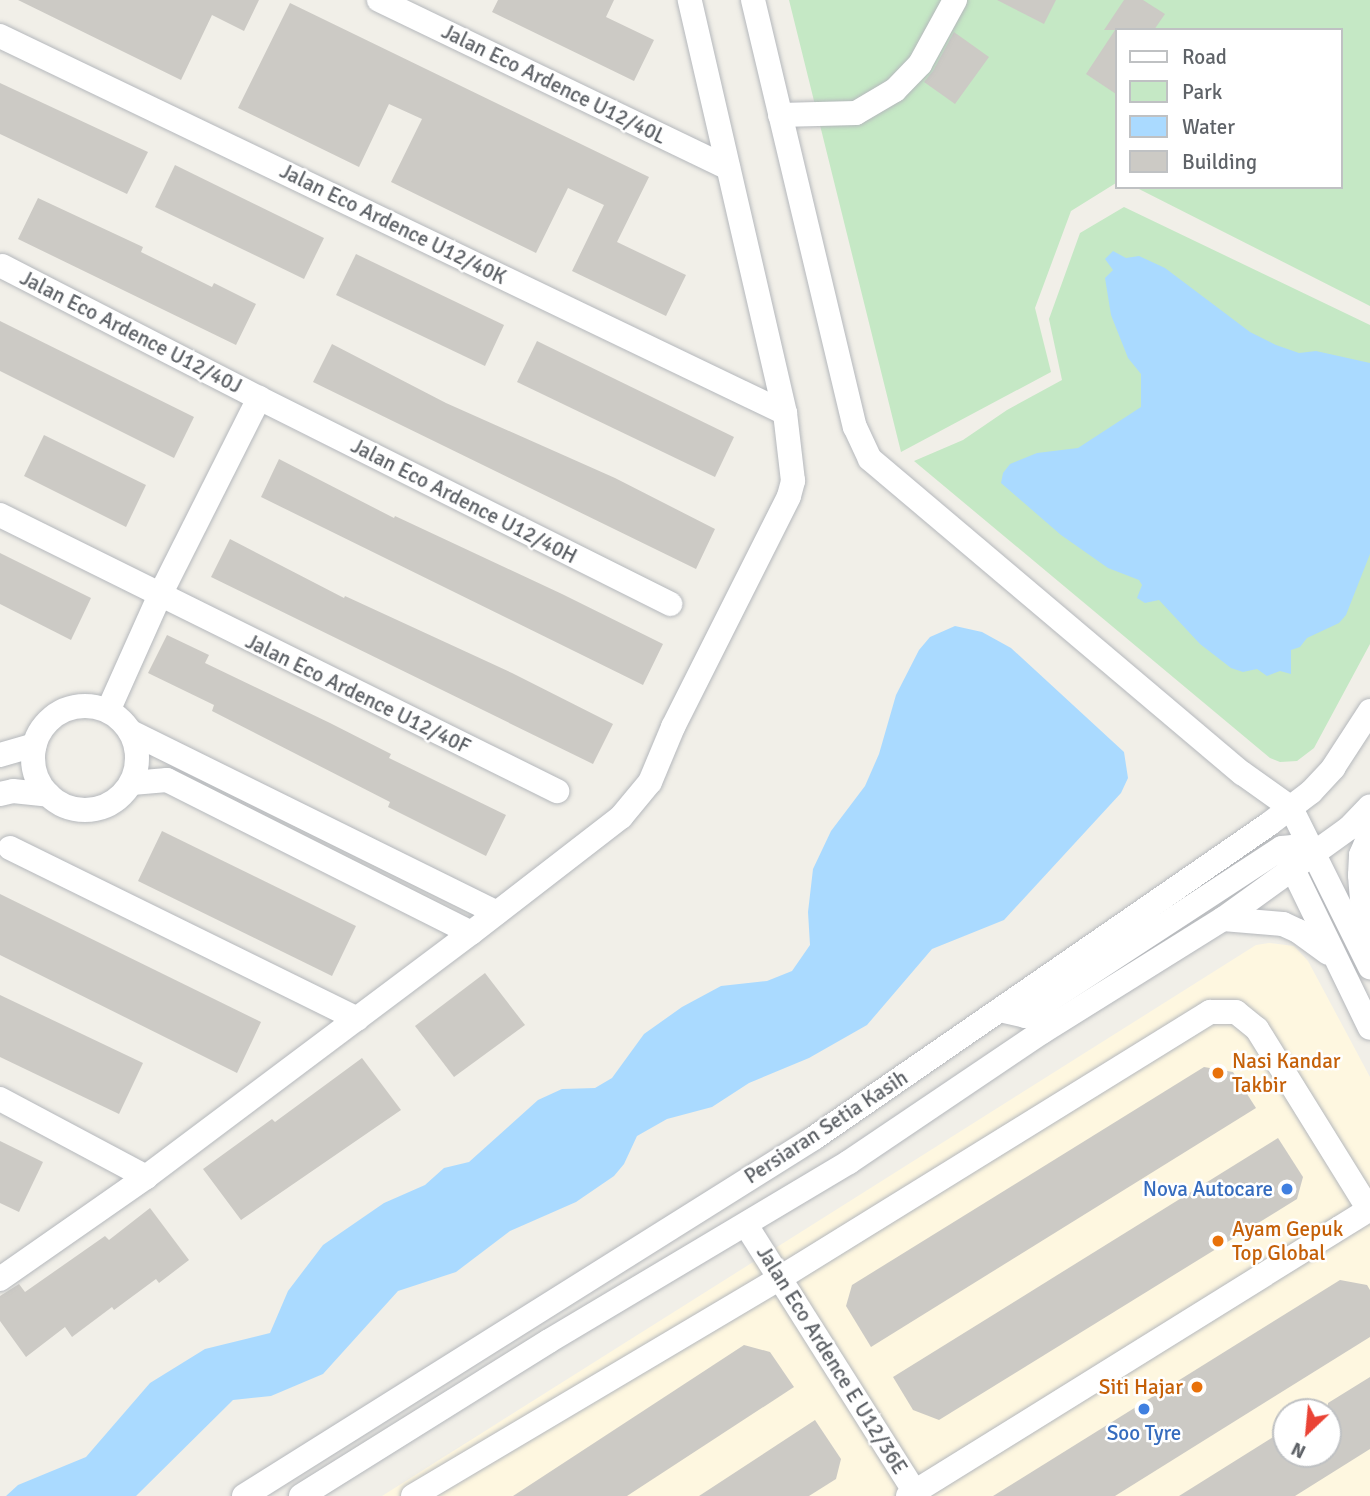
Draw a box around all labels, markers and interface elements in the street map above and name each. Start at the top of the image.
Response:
street label: Jalan Eco Ardence U12/40L [438,19,670,149]
legend [1114,28,1342,189]
text: Road [1182,44,1227,70]
text: Park [1182,79,1222,105]
text: Water [1182,114,1235,140]
text: Building [1182,149,1257,175]
street label: Jalan Eco Ardence U12/40K [276,158,510,290]
street label: Jalan Eco Ardence U12/40J [16,265,246,399]
street label: Jalan Eco Ardence U12/40H [347,433,581,569]
street label: Jalan Eco Ardence U12/40F [241,629,475,759]
place label: Nasi Kandar Takbir [1232,1048,1341,1098]
street label: Persiaran Setia Kasih [740,1065,912,1189]
marker: Nasi Kandar Takbir [1210,1065,1226,1081]
place label: Nova Autocare [1143,1176,1273,1202]
marker: Nova Autocare [1279,1181,1295,1197]
place label: Ayam Gepuk Top Global [1232,1216,1343,1266]
marker: Ayam Gepuk Top Global [1210,1233,1226,1249]
street label: Jalan Eco Ardence E U12/36E [751,1241,913,1479]
place label: Siti Hajar [1099,1374,1183,1400]
marker: Siti Hajar [1189,1379,1205,1395]
north arrow [1272,1398,1342,1468]
marker: Soo Tyre [1136,1401,1152,1417]
place label: Soo Tyre [1107,1420,1181,1446]
text: N [1287,1436,1310,1464]

